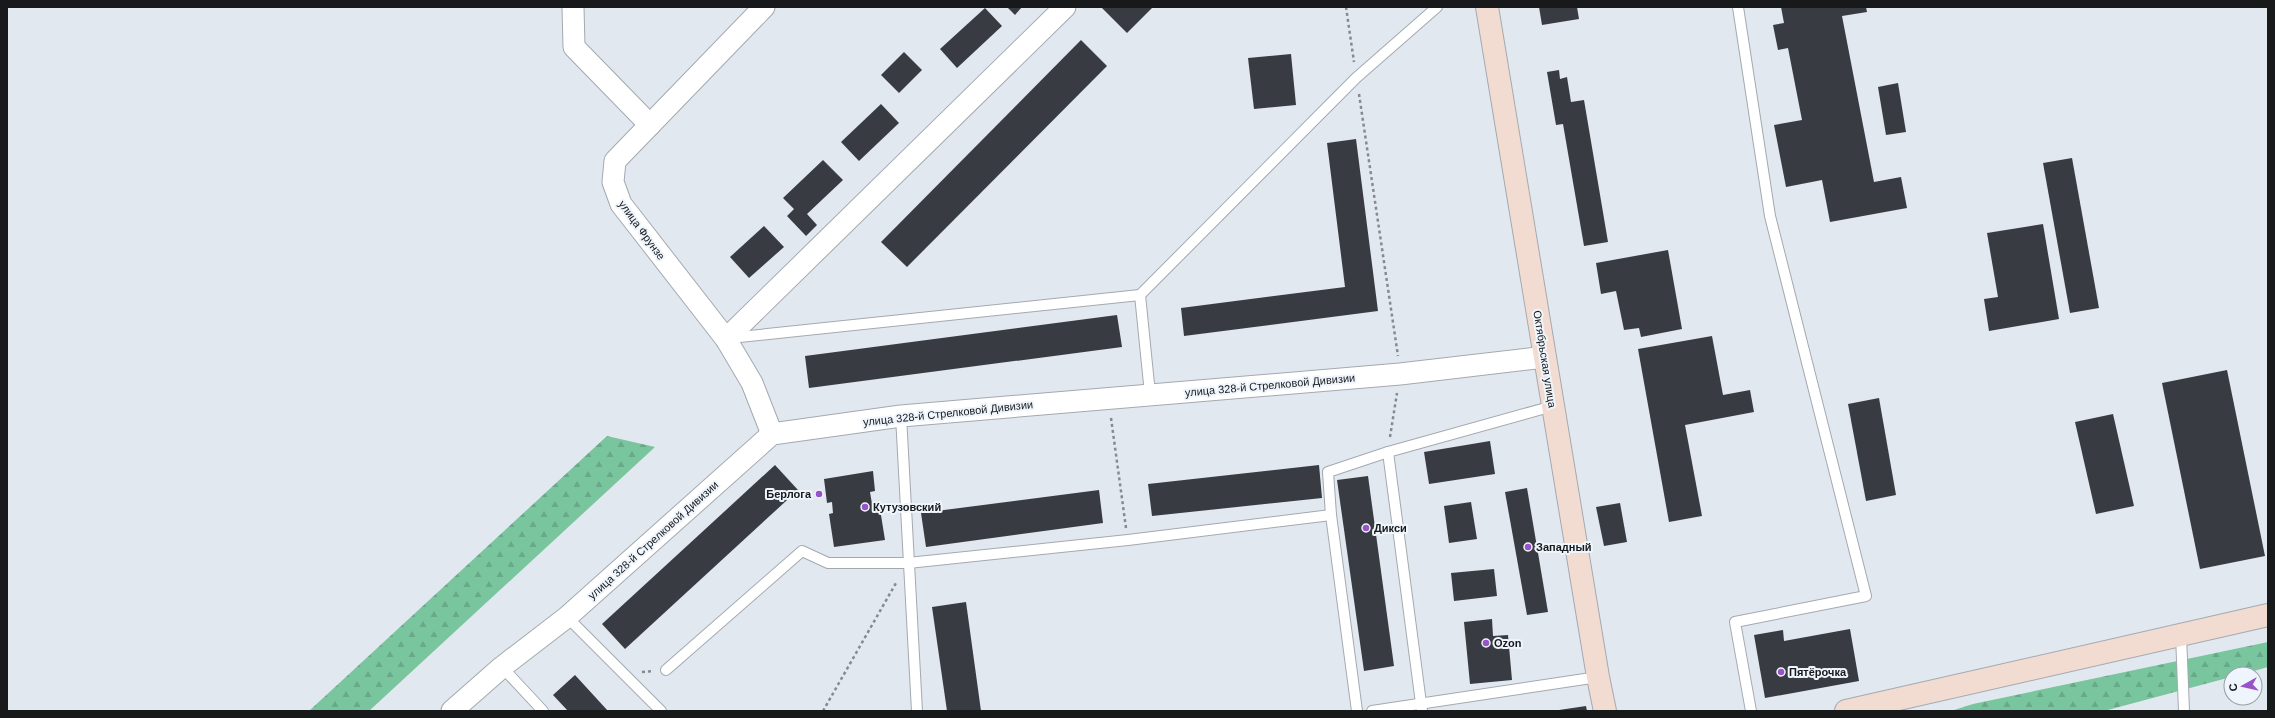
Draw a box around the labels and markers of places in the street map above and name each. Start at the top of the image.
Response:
place label: Берлога [766,488,812,500]
marker: Берлога [814,489,824,499]
place label: Кутузовский [873,501,941,513]
marker: Кутузовский [860,502,870,512]
place label: Дикси [1374,522,1407,534]
marker: Дикси [1361,523,1371,533]
place label: Западный [1536,541,1592,553]
marker: Западный [1523,542,1533,552]
place label: Ozon [1494,637,1522,649]
marker: Ozon [1481,638,1491,648]
place label: Пятёрочка [1789,666,1847,678]
marker: Пятёрочка [1776,667,1786,677]

